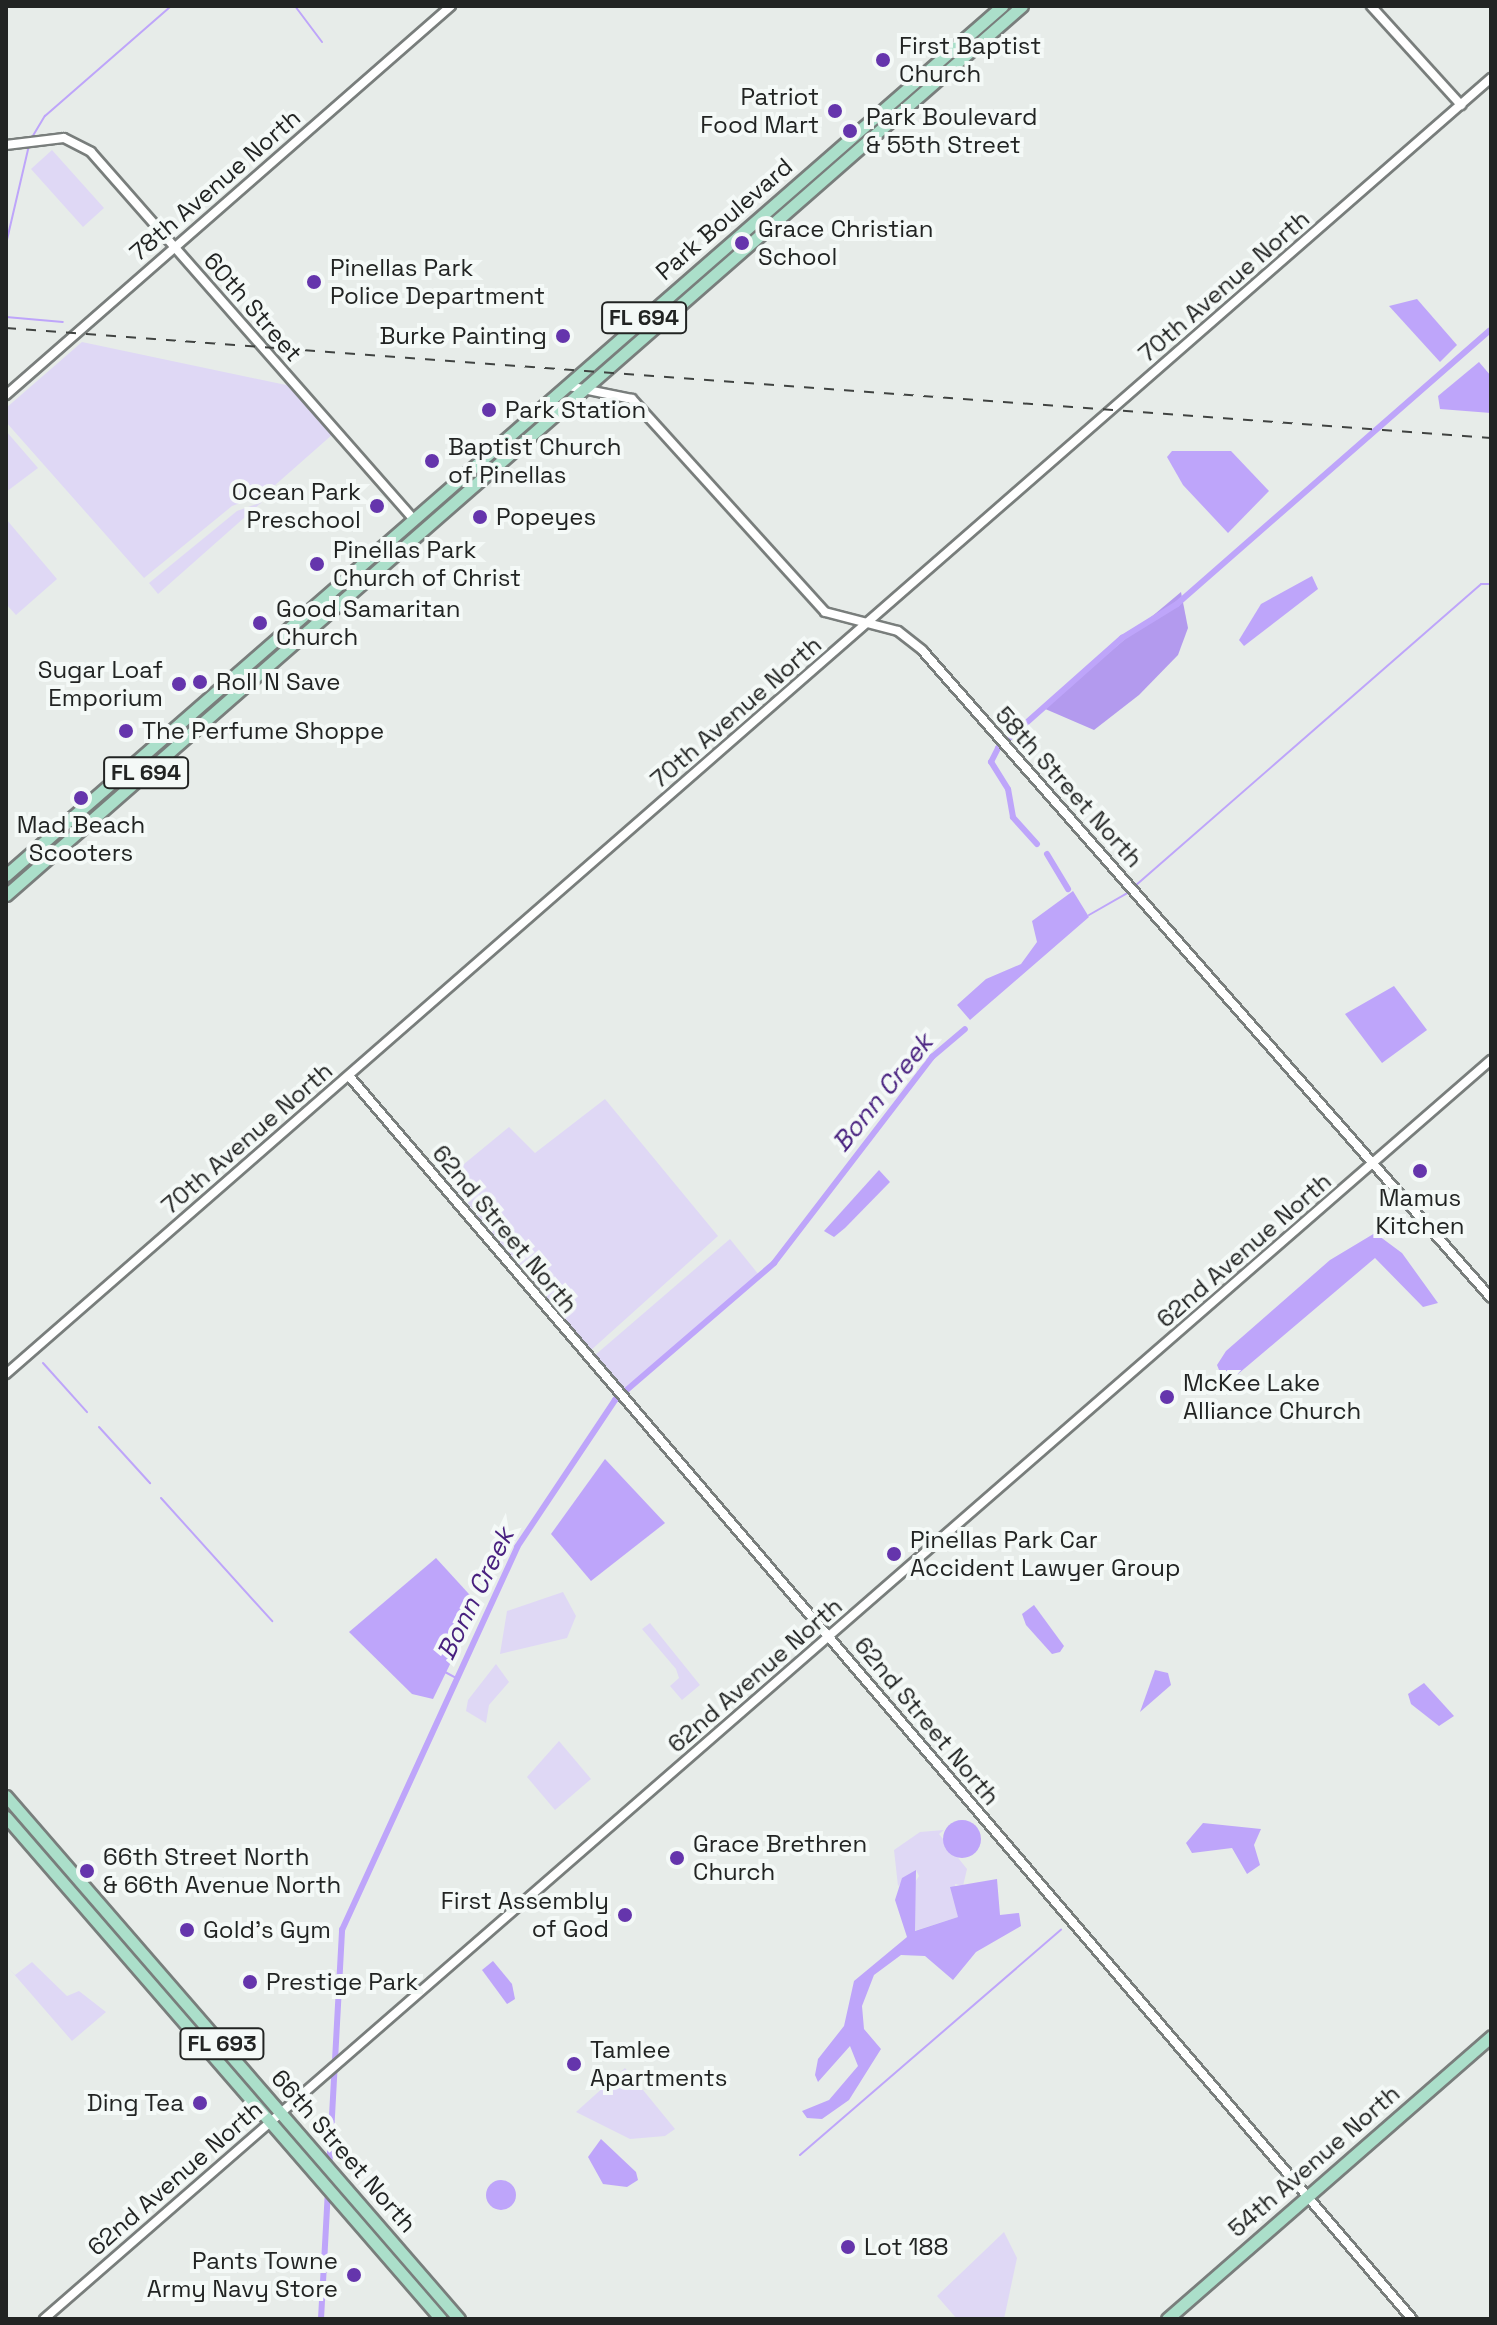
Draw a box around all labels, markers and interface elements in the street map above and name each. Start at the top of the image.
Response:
place label: First Baptist Church [899,32,1041,88]
marker: First Baptist Church [874,51,892,69]
place label: Patriot Food Mart [700,83,819,139]
marker: Patriot Food Mart [826,102,844,120]
street label: 78th Avenue North [124,103,306,267]
place label: Park Boulevard & 55th Street [866,103,1037,159]
marker: Park Boulevard & 55th Street [841,122,859,140]
street label: Park Boulevard [650,152,798,286]
street label: 70th Avenue North [1133,204,1315,368]
place label: Grace Christian School [758,215,934,271]
marker: Grace Christian School [733,234,751,252]
street label: 60th Street [198,246,308,368]
place label: Pinellas Park Police Department [330,254,545,310]
marker: Pinellas Park Police Department [305,273,323,291]
road number: FL 694 [600,300,688,336]
place label: Burke Painting [380,322,547,350]
marker: Burke Painting [554,327,572,345]
place label: Park Station [505,396,646,424]
marker: Park Station [480,401,498,419]
place label: Baptist Church of Pinellas [448,433,621,489]
marker: Baptist Church of Pinellas [423,452,441,470]
place label: Ocean Park Preschool [232,478,361,534]
marker: Ocean Park Preschool [368,497,386,515]
place label: Popeyes [496,503,596,531]
marker: Popeyes [471,508,489,526]
place label: Pinellas Park Church of Christ [333,536,521,592]
marker: Pinellas Park Church of Christ [308,555,326,573]
place label: Good Samaritan Church [276,595,460,651]
marker: Good Samaritan Church [251,614,269,632]
street label: 70th Avenue North [645,630,827,794]
place label: Sugar Loaf Emporium [38,656,163,712]
place label: Roll N Save [216,668,341,696]
marker: Roll N Save [191,673,209,691]
marker: Sugar Loaf Emporium [170,675,188,693]
street label: 58th Street North [989,701,1149,873]
place label: The Perfume Shoppe [142,717,384,745]
marker: The Perfume Shoppe [117,722,135,740]
road number: FL 694 [102,755,190,791]
marker: Mad Beach Scooters [72,789,90,807]
place label: Mad Beach Scooters [17,811,145,867]
water label: Bonn Creek [826,1028,940,1158]
street label: 70th Avenue North [156,1056,338,1220]
street label: 62nd Street North [426,1139,584,1319]
marker: Mamus Kitchen [1411,1162,1429,1180]
street label: 62nd Avenue North [1151,1166,1337,1334]
place label: Mamus Kitchen [1375,1184,1465,1240]
place label: McKee Lake Alliance Church [1183,1369,1361,1425]
marker: McKee Lake Alliance Church [1158,1388,1176,1406]
water label: Bonn Creek [431,1523,521,1665]
place label: Pinellas Park Car Accident Lawyer Group [910,1526,1180,1582]
marker: Pinellas Park Car Accident Lawyer Group [885,1545,903,1563]
street label: 62nd Avenue North [662,1591,848,1759]
street label: 62nd Street North [848,1631,1006,1811]
place label: Grace Brethren Church [693,1830,867,1886]
place label: 66th Street North & 66th Avenue North [103,1843,341,1899]
marker: Grace Brethren Church [668,1849,686,1867]
marker: 66th Street North & 66th Avenue North [78,1862,96,1880]
place label: First Assembly of God [440,1887,609,1943]
marker: First Assembly of God [616,1906,634,1924]
place label: Gold's Gym [203,1916,331,1944]
marker: Gold's Gym [178,1921,196,1939]
place label: Prestige Park [266,1968,418,1996]
marker: Prestige Park [241,1973,259,1991]
road number: FL 693 [178,2026,266,2062]
place label: Tamlee Apartments [590,2036,727,2092]
marker: Tamlee Apartments [565,2055,583,2073]
street label: 66th Street North [265,2064,423,2238]
street label: 54th Avenue North [1222,2079,1406,2243]
place label: Ding Tea [86,2089,184,2117]
street label: 62nd Avenue North [82,2094,268,2262]
marker: Ding Tea [191,2094,209,2112]
place label: Lot 188 [864,2233,949,2261]
marker: Lot 188 [839,2238,857,2256]
place label: Pants Towne Army Navy Store [147,2247,338,2303]
marker: Pants Towne Army Navy Store [345,2266,363,2284]

